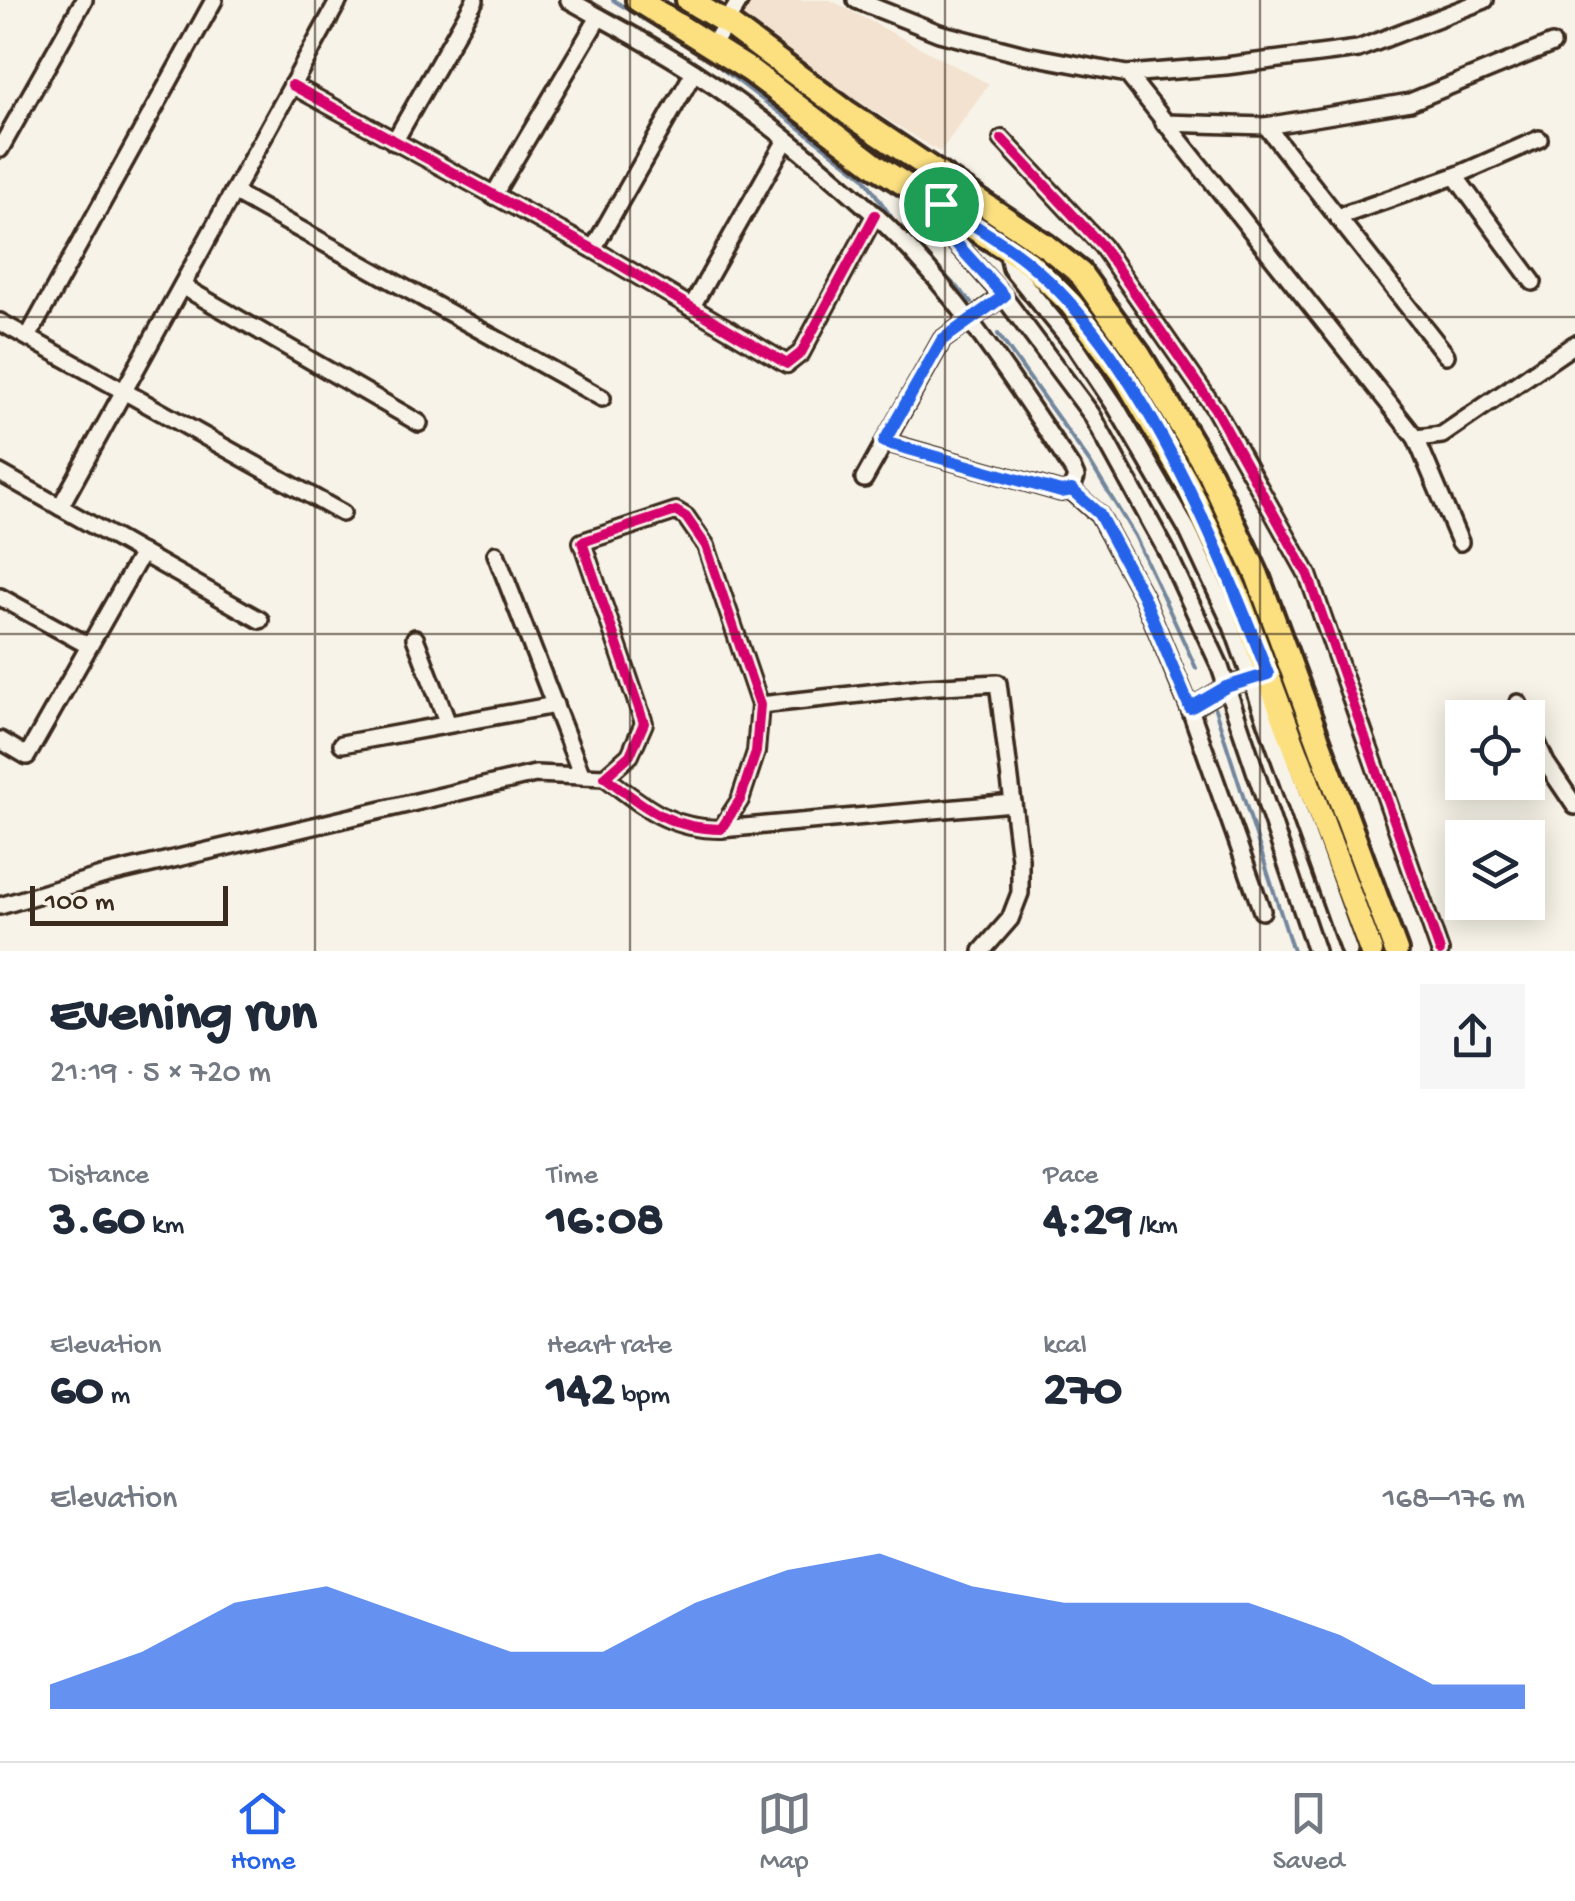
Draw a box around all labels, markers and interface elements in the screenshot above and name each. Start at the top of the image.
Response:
pin [899,162,984,247]
icon: arrive [914,177,969,232]
map controls [1445,700,1545,920]
button: locate [1445,700,1545,800]
button: layers [1445,820,1545,920]
scale bar [30,881,228,926]
text: 100 m [45,887,115,920]
button: share [1420,984,1525,1089]
text: Evening run [50,985,317,1049]
text: 21:19 · 5 × 720 m [50,1055,271,1093]
text: Distance [50,1160,149,1193]
text: Time [547,1160,598,1193]
text: Pace [1043,1160,1098,1193]
text: 3.60 [50,1193,145,1252]
text: 16:08 [547,1193,664,1252]
text: 4:29 [1043,1193,1132,1252]
text: km [145,1210,184,1243]
text: /km [1132,1210,1178,1243]
text: Elevation [50,1330,161,1363]
text: Heart rate [547,1330,672,1363]
text: kcal [1043,1330,1087,1363]
text: 60 [50,1363,104,1422]
text: 142 [547,1363,615,1422]
text: 270 [1043,1363,1122,1422]
text: m [104,1380,130,1413]
text: bpm [615,1380,670,1413]
text: Elevation [50,1481,177,1519]
text: 168–176 m [1383,1481,1525,1519]
tab: Home [231,1786,295,1879]
tab: Map [757,1786,812,1879]
tab: Saved [1273,1786,1344,1879]

